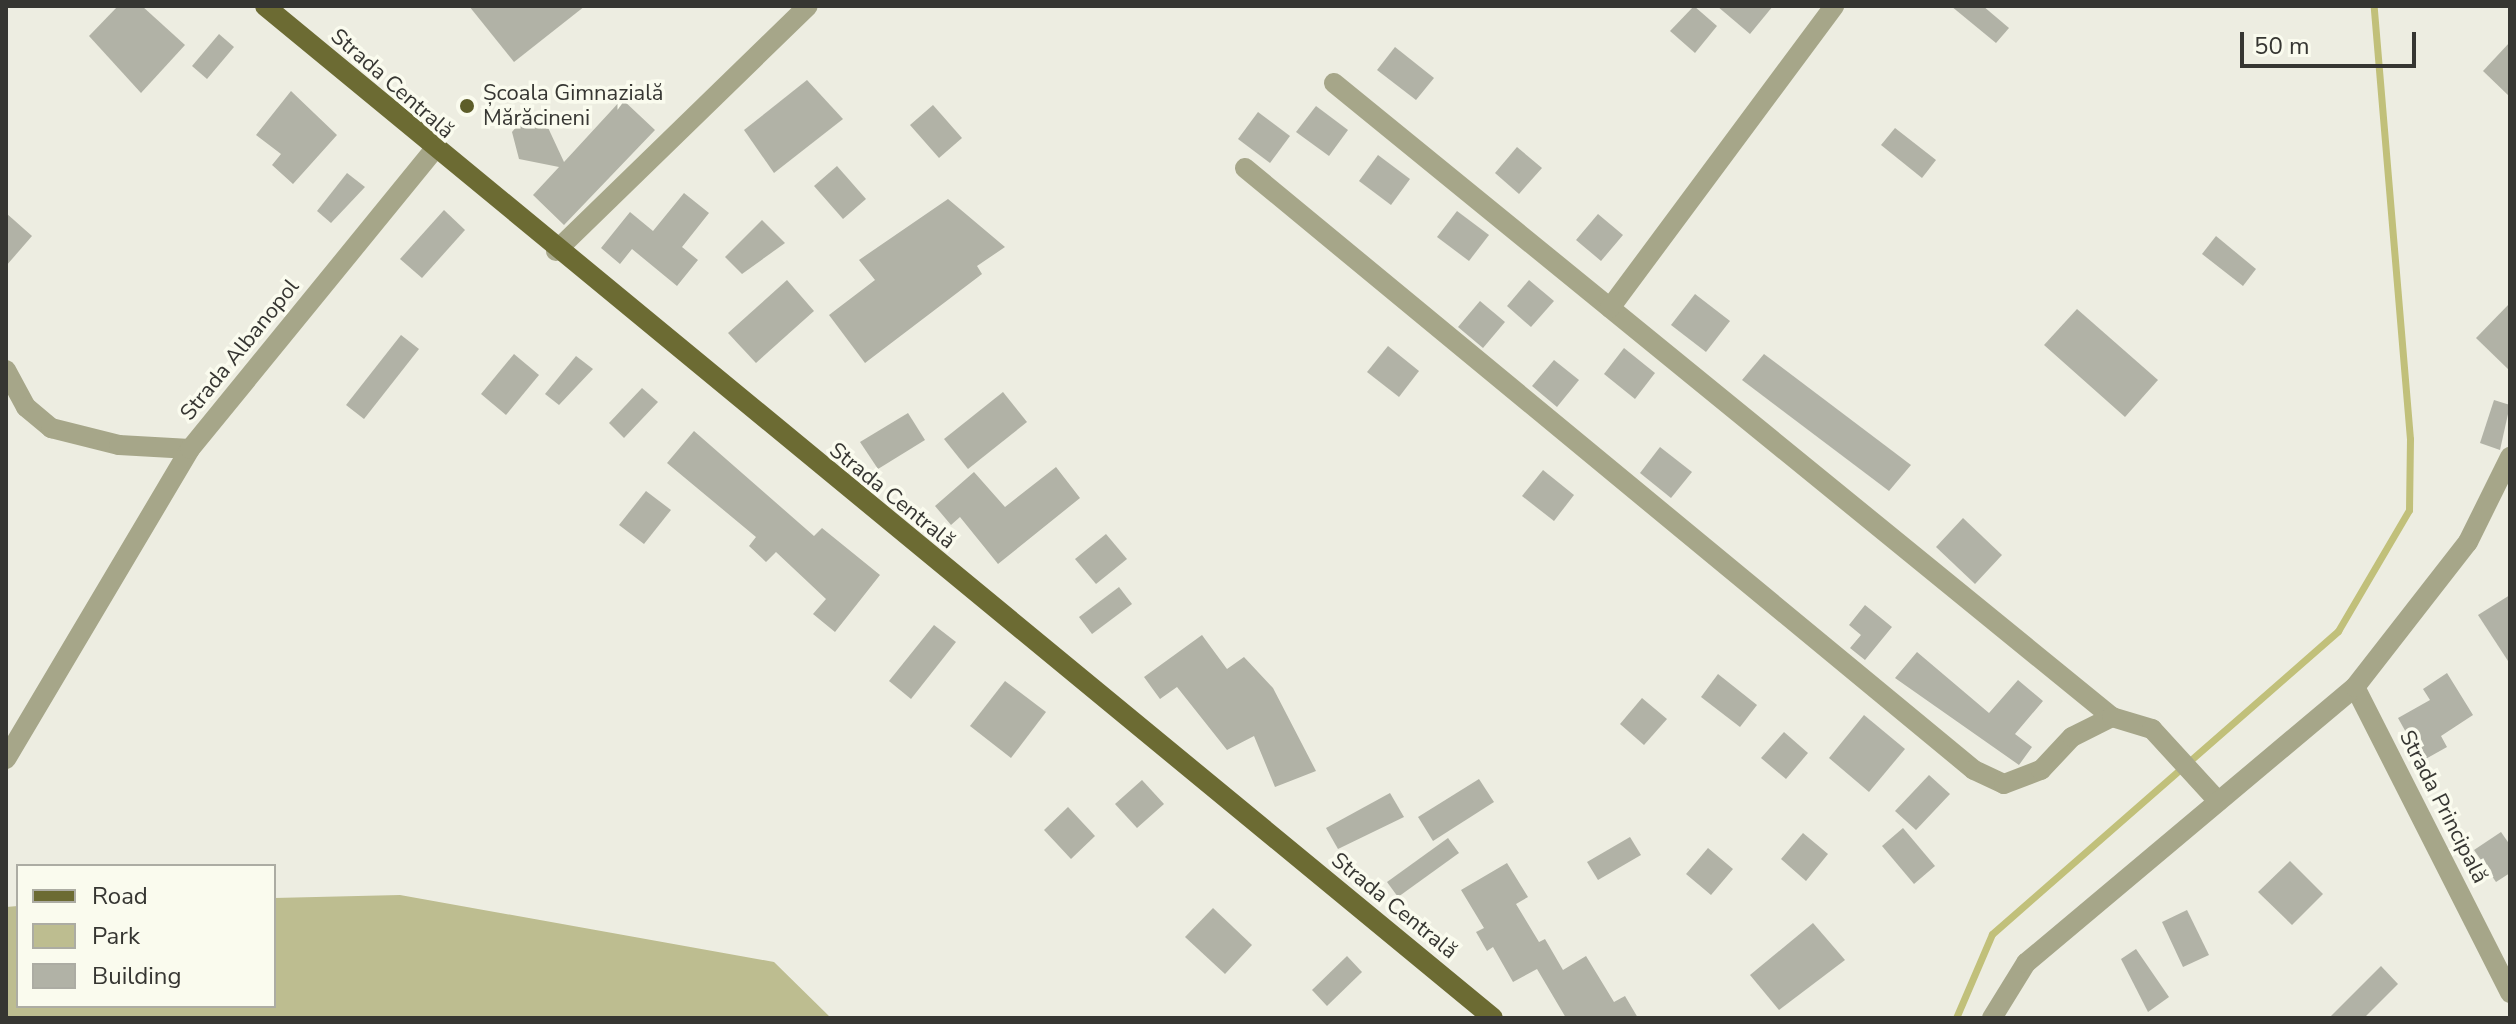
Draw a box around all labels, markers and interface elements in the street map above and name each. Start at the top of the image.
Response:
scale bar [2244,16,2420,66]
street label: Strada Centrală [325,23,459,145]
text: 50 m [2254,30,2310,62]
place label: Școala Gimnazială Mărăcineni [483,80,663,132]
marker: Școala Gimnazială Mărăcineni [458,97,476,115]
street label: Strada Albanopol [175,274,305,426]
street label: Strada Centrală [824,437,960,555]
street label: Strada Principală [2393,726,2493,888]
street label: Strada Centrală [1326,847,1462,965]
legend [16,864,276,1008]
text: Road [92,880,148,912]
text: Park [92,920,140,952]
text: Building [92,960,182,992]

